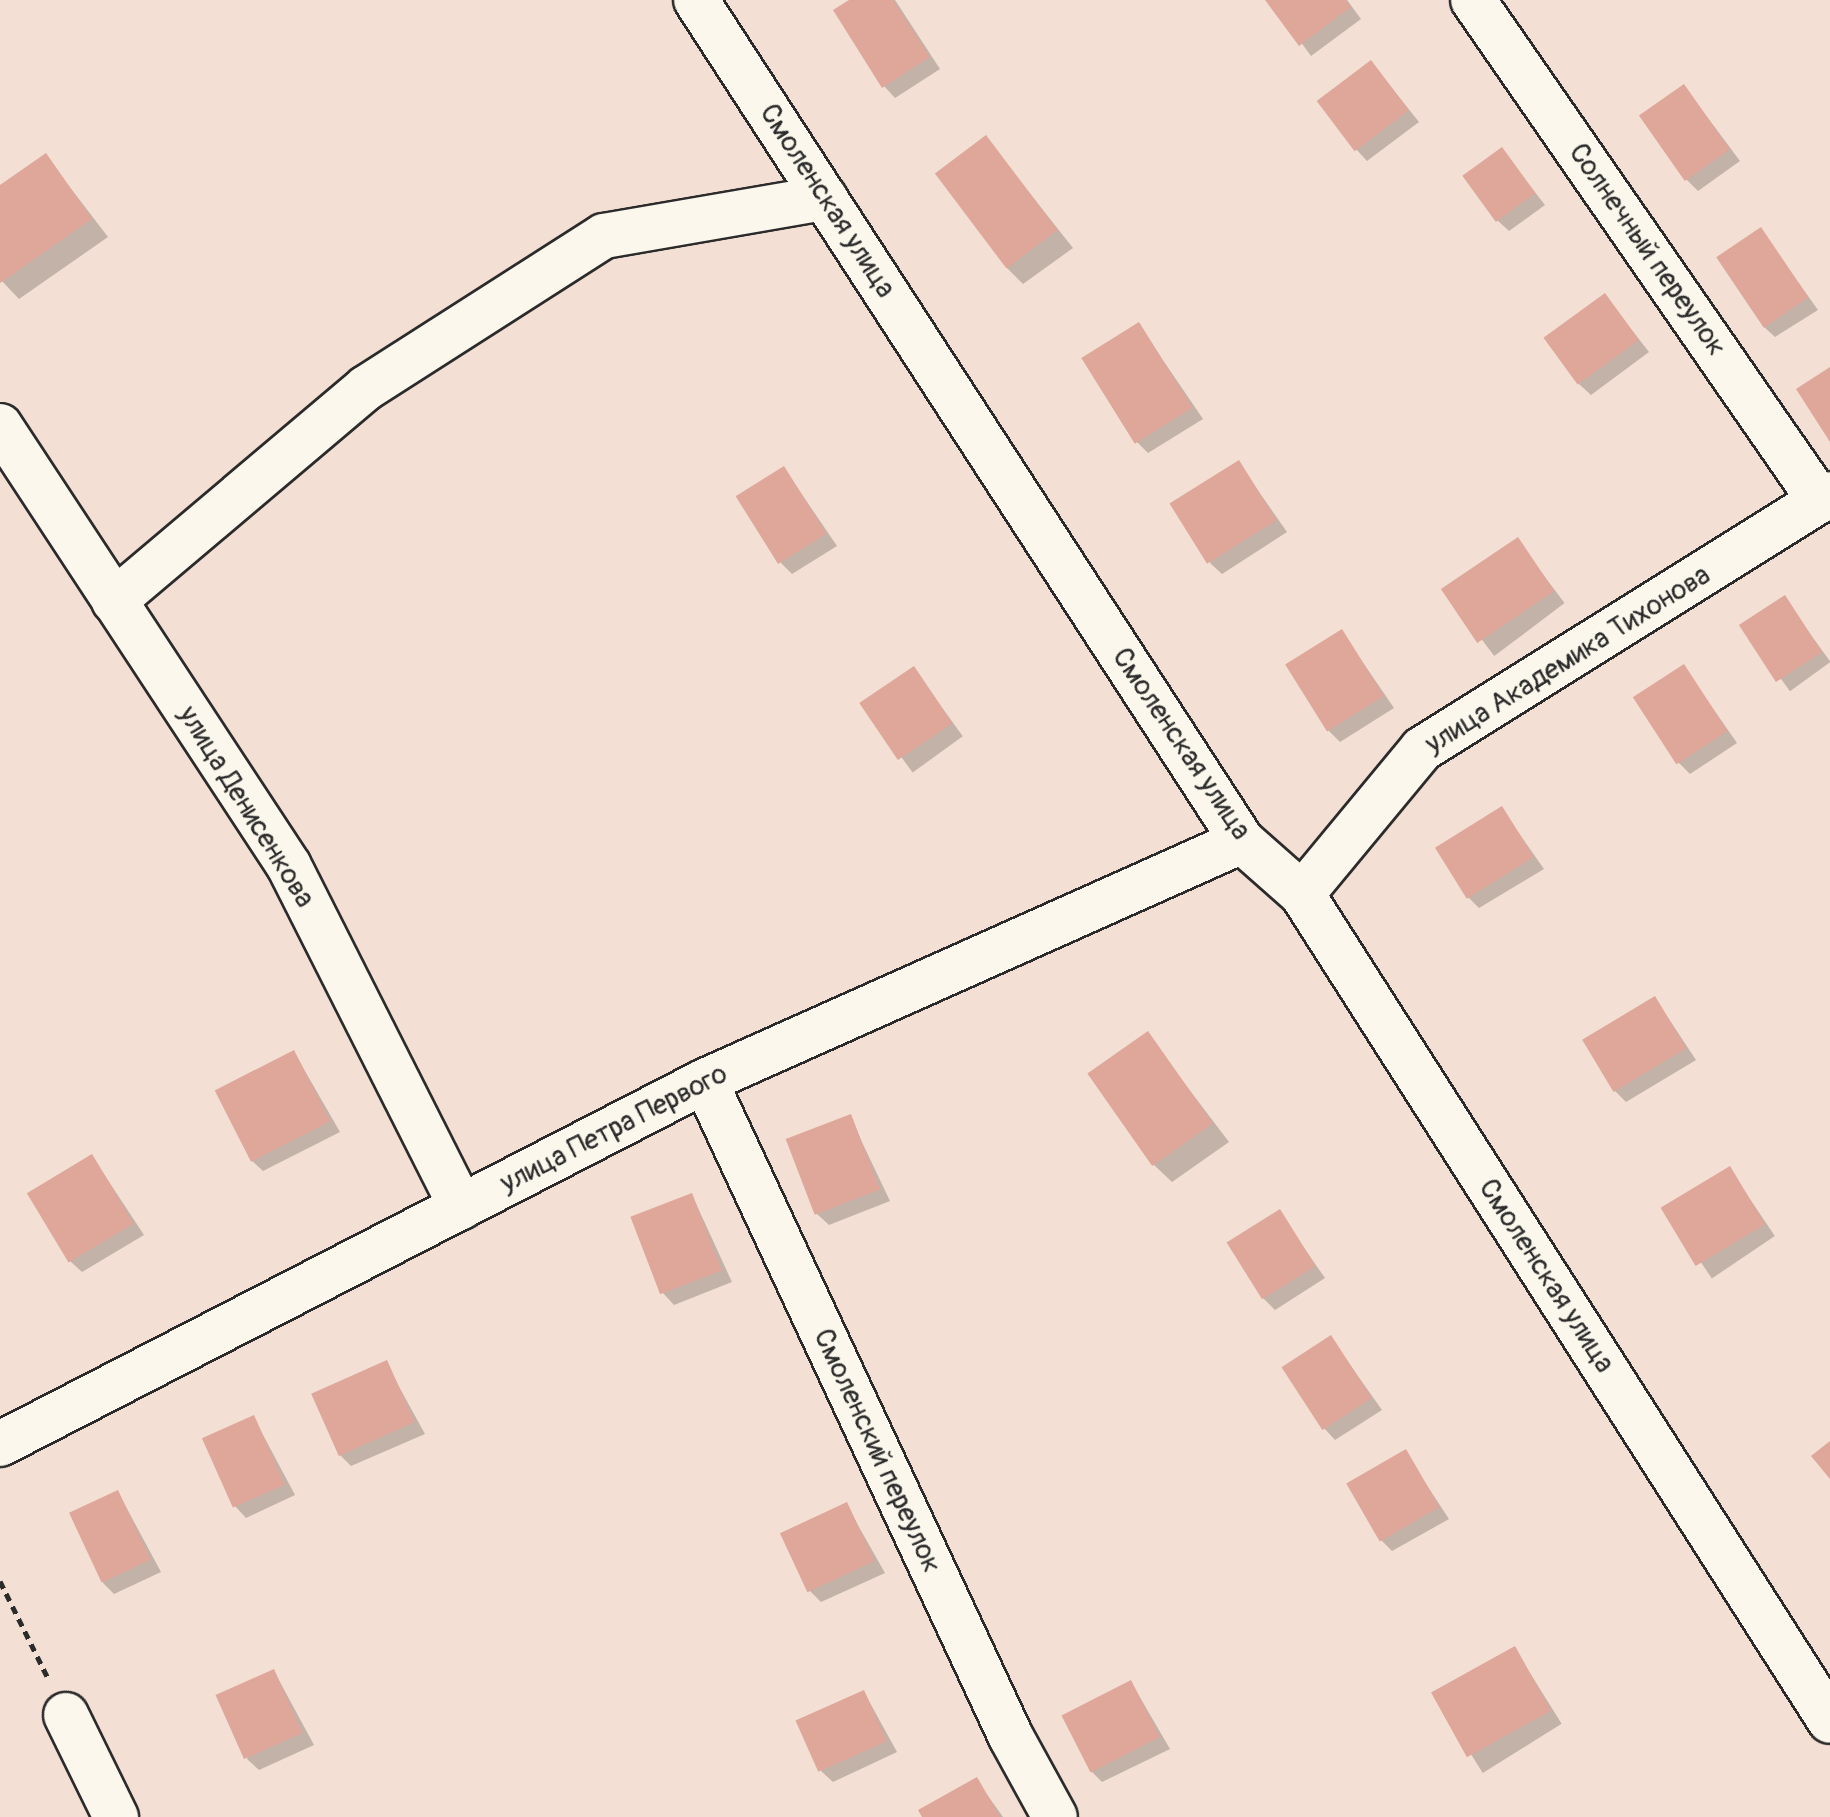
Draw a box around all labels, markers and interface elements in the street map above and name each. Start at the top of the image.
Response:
street label: Смоленская улица [752,98,902,304]
street label: Солнечный переулок [1561,137,1733,363]
street label: улица Академика Тихонова [1419,558,1717,762]
street label: Смоленская улица [1104,642,1258,846]
street label: улица Денисенкова [171,700,321,914]
street label: улица Петра Первого [495,1057,733,1201]
street label: Смоленская улица [1471,1173,1621,1379]
street label: Смоленский переулок [806,1324,948,1578]

